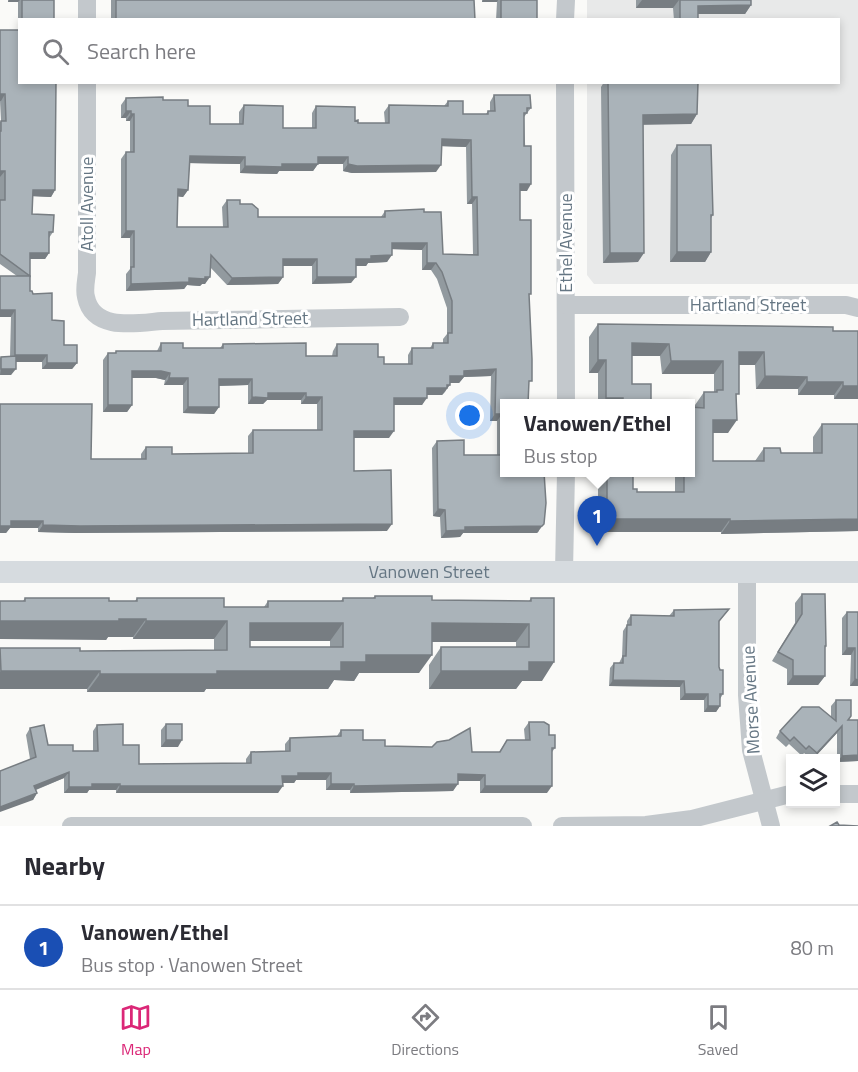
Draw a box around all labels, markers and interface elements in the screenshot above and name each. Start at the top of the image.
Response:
search box [18,18,840,84]
text: Search here [87,34,196,68]
icon: search [39,35,72,68]
street label: Atoll Avenue [73,157,100,251]
street label: Ethel Avenue [552,193,579,293]
street label: Hartland Street [690,291,807,318]
street label: Hartland Street [192,304,309,333]
popup [500,399,695,477]
your location [455,401,484,430]
text: Vanowen/Ethel [523,406,672,440]
text: Bus stop [523,440,598,471]
pin: 1 [578,496,616,546]
street label: Vanowen Street [369,558,490,585]
street label: Morse Avenue [734,645,767,755]
map controls [786,754,840,808]
button: layers [786,754,840,808]
text: Nearby [24,846,105,885]
text: Vanowen/Ethel [81,915,229,949]
text: 1 [38,932,49,963]
text: 80 m [790,932,834,963]
text: Bus stop · Vanowen Street [81,949,302,980]
tab: Map [119,1001,152,1061]
tab: Directions [391,1001,459,1061]
tab: Saved [698,1001,739,1061]

